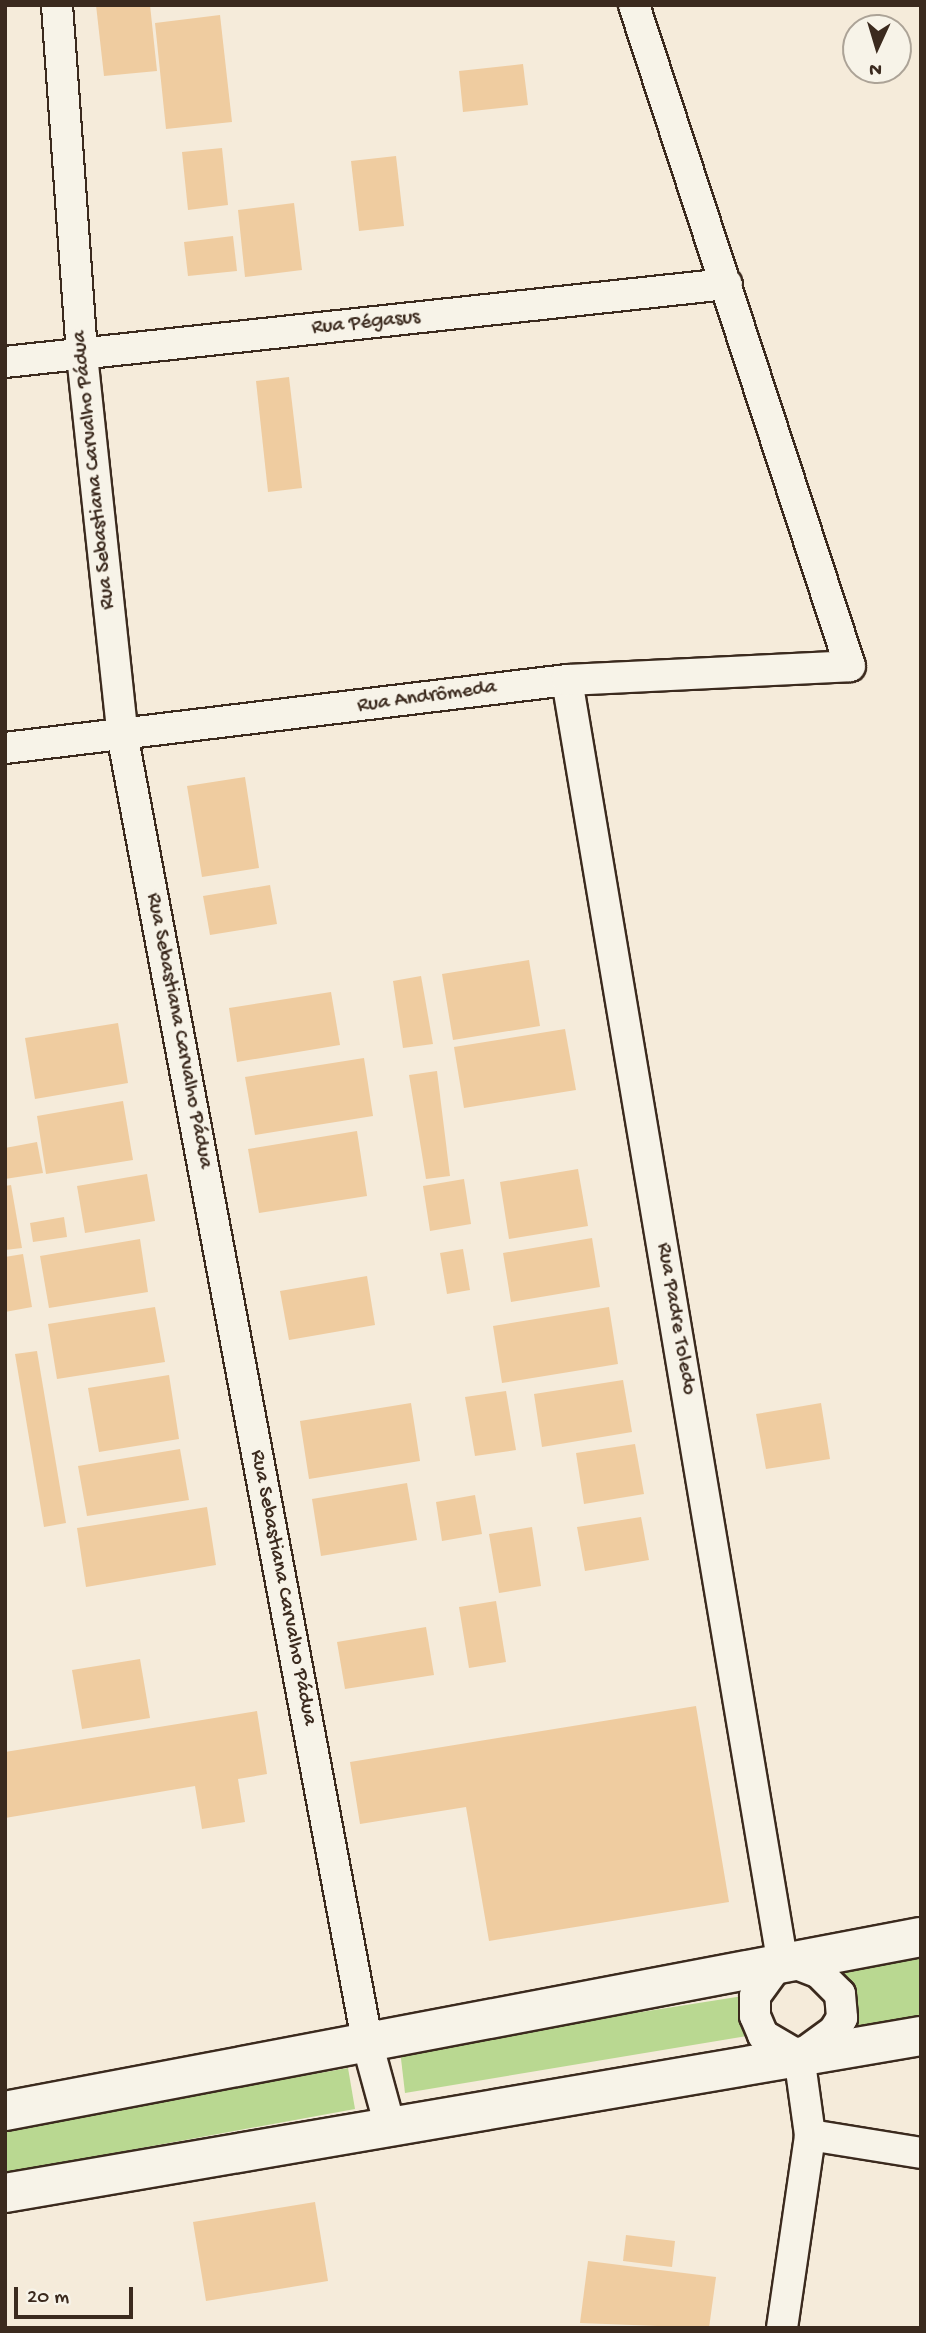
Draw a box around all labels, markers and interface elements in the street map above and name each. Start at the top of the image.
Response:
north arrow [842,14,912,84]
text: N [869,57,883,80]
street label: Rua Pégasus [311,306,421,342]
street label: Rua Sebastiana Carvalho Pádua [68,329,122,611]
street label: Rua Andrômeda [356,676,498,720]
street label: Rua Sebastiana Carvalho Pádua [139,891,217,1171]
street label: Rua Padre Toledo [649,1241,701,1397]
street label: Rua Sebastiana Carvalho Pádua [243,1448,321,1728]
scale bar [18,2274,136,2318]
text: 20 m [27,2286,69,2311]

